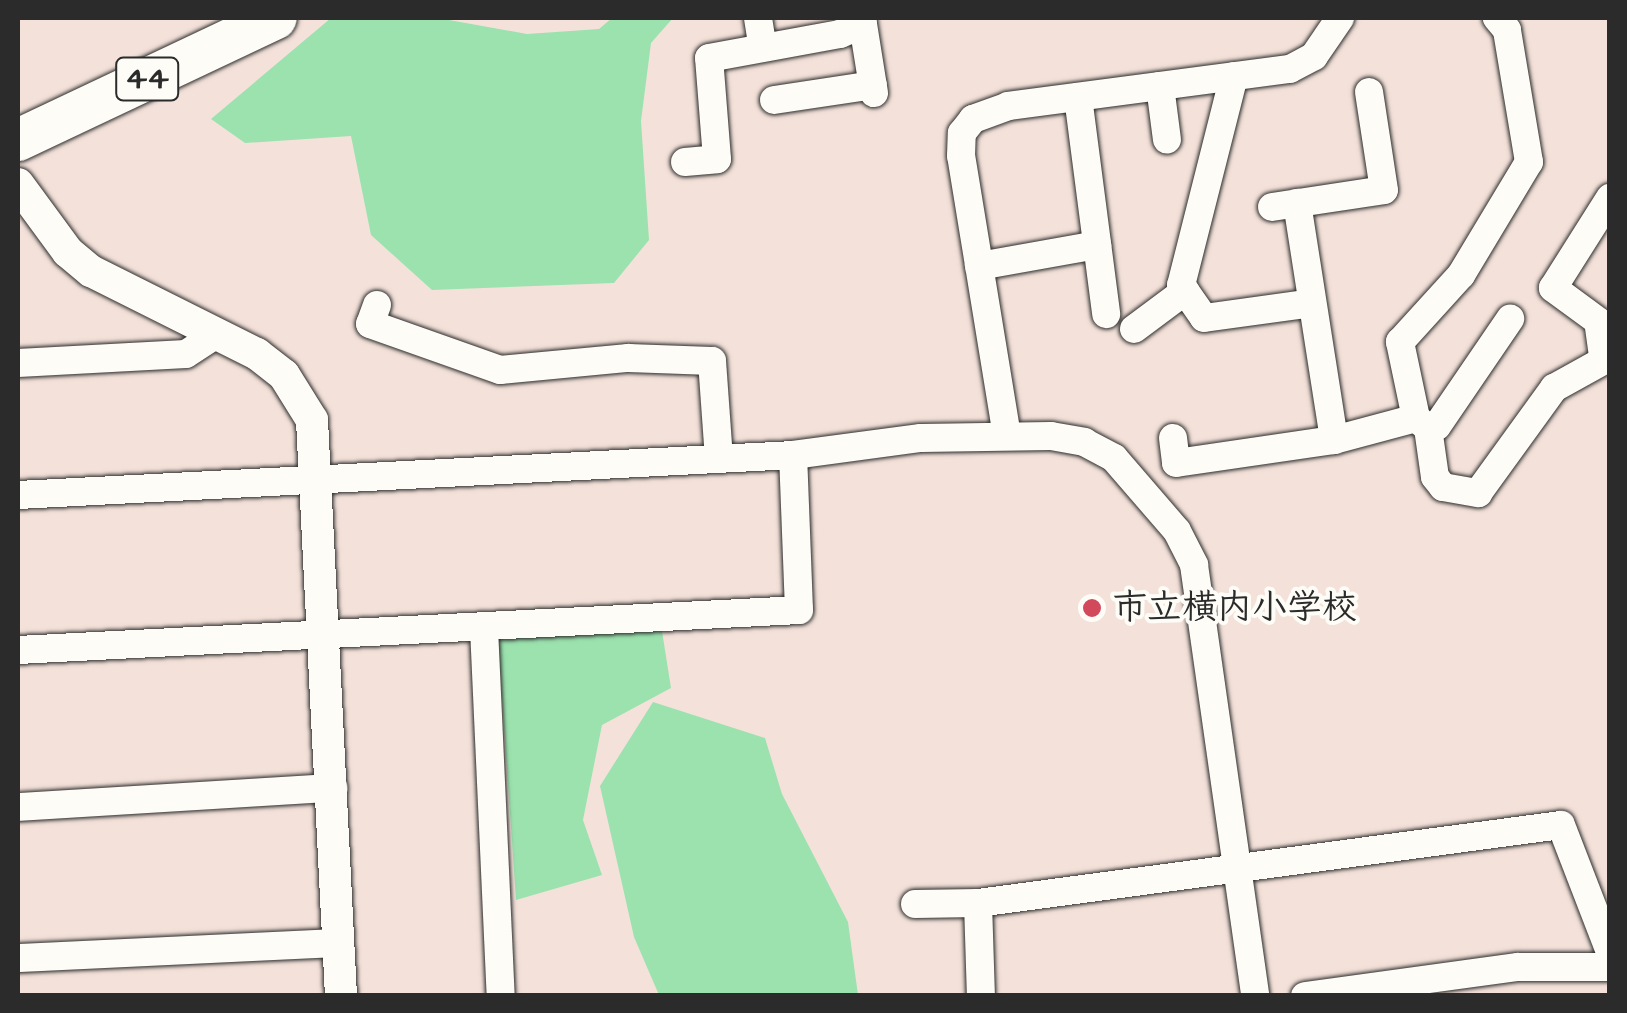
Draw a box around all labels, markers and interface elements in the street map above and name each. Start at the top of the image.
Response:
road number: 44 [114,52,180,106]
place label: 市立横内小学校 [1112,587,1357,629]
marker: 市立横内小学校 [1081,597,1103,619]

